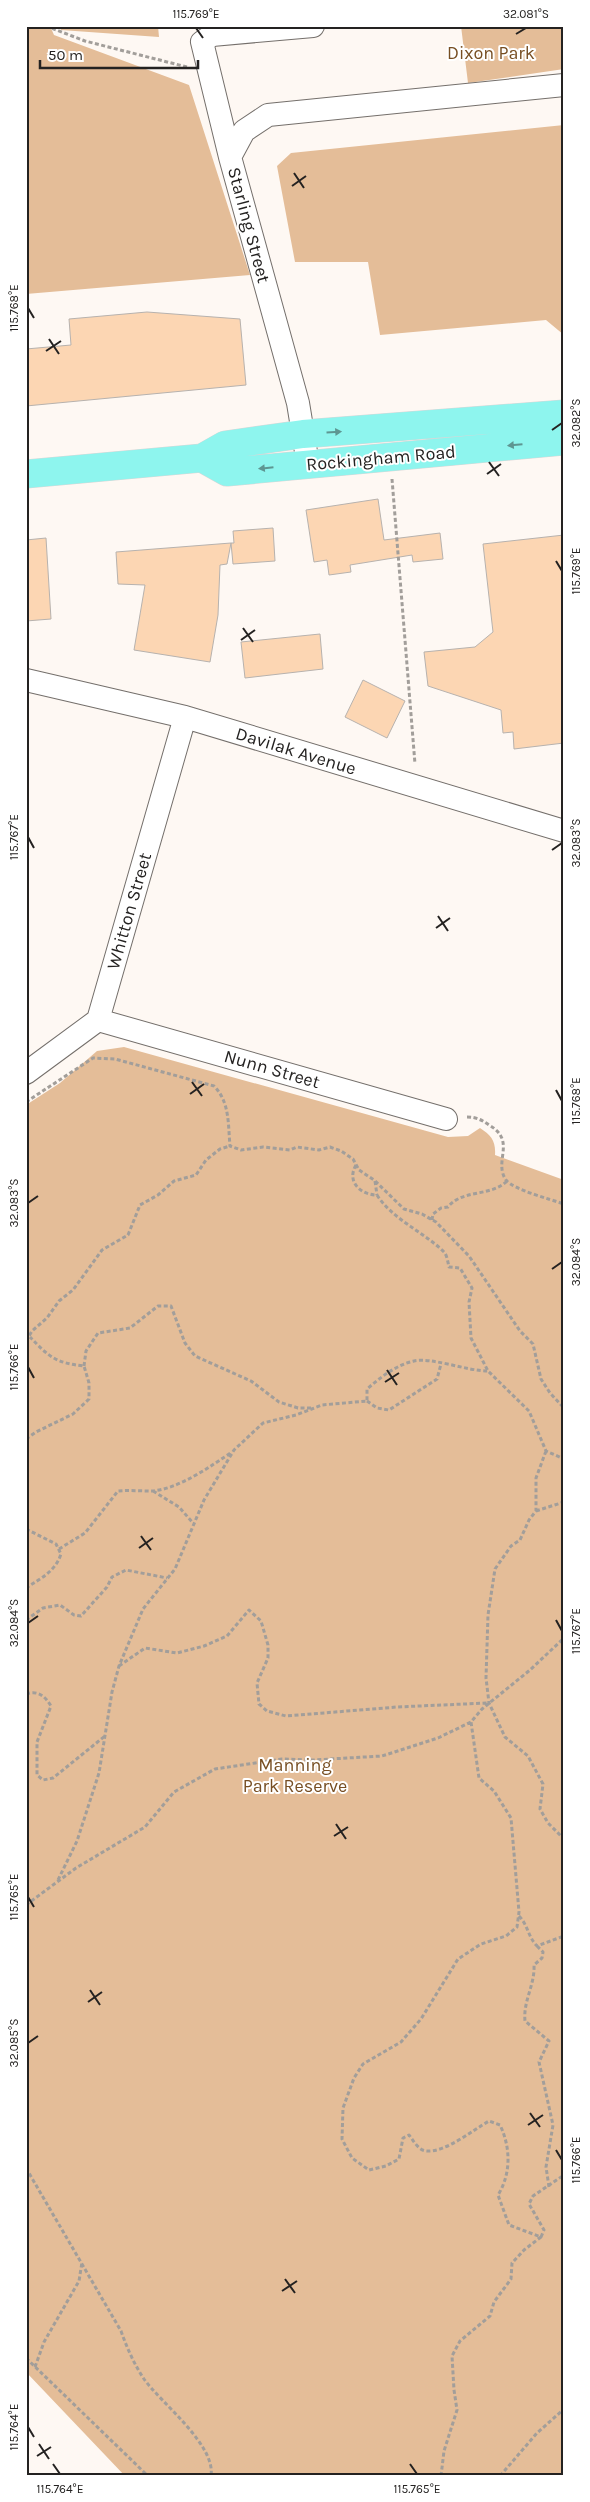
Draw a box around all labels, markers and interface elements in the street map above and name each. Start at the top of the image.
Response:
text: 115.769°E [172,7,220,21]
text: 32.081°S [503,7,549,21]
scale bar [40,38,198,70]
park label: Dixon Park [447,42,535,64]
text: 50 m [48,46,83,64]
street label: Starling Street [223,165,275,286]
text: 115.768°E [7,284,21,332]
text: 32.082°S [569,399,583,447]
one-way arrow [326,428,342,436]
street label: Rockingham Road [305,441,457,475]
one-way arrow [507,442,523,450]
one-way arrow [258,464,274,472]
text: 115.769°E [569,547,583,595]
street label: Davilak Avenue [233,722,359,780]
text: 115.767°E [7,814,21,860]
text: 32.083°S [569,818,583,868]
street label: Whitton Street [102,850,156,972]
street label: Nunn Street [222,1045,323,1093]
text: 115.768°E [569,1077,583,1125]
text: 32.083°S [7,1178,21,1228]
text: 32.084°S [569,1238,583,1286]
text: 115.766°E [7,1343,21,1391]
text: 32.084°S [7,1599,21,1647]
text: 115.767°E [569,1608,583,1654]
park label: Manning Park Reserve [243,1754,347,1797]
text: 115.765°E [7,1874,21,1920]
text: 32.085°S [7,2019,21,2067]
text: 115.766°E [569,2136,583,2184]
text: 115.764°E [7,2404,21,2450]
text: 115.764°E [37,2482,83,2496]
text: 115.765°E [394,2482,440,2496]

